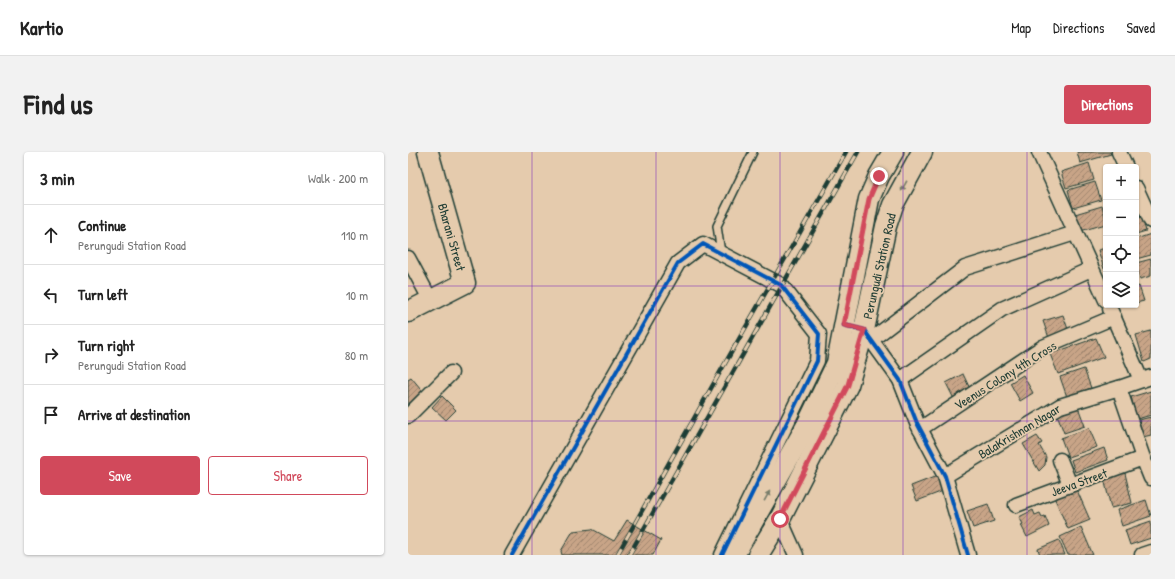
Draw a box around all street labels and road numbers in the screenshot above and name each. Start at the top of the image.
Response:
street label: Bharani Street [434,201,470,273]
street label: Perungudi Station Road [858,211,900,321]
street label: Veenus Colony 4th Cross [950,336,1060,414]
street label: BalaKrishnan Nagar [974,399,1064,463]
street label: Jeeva Street [1048,463,1110,500]

